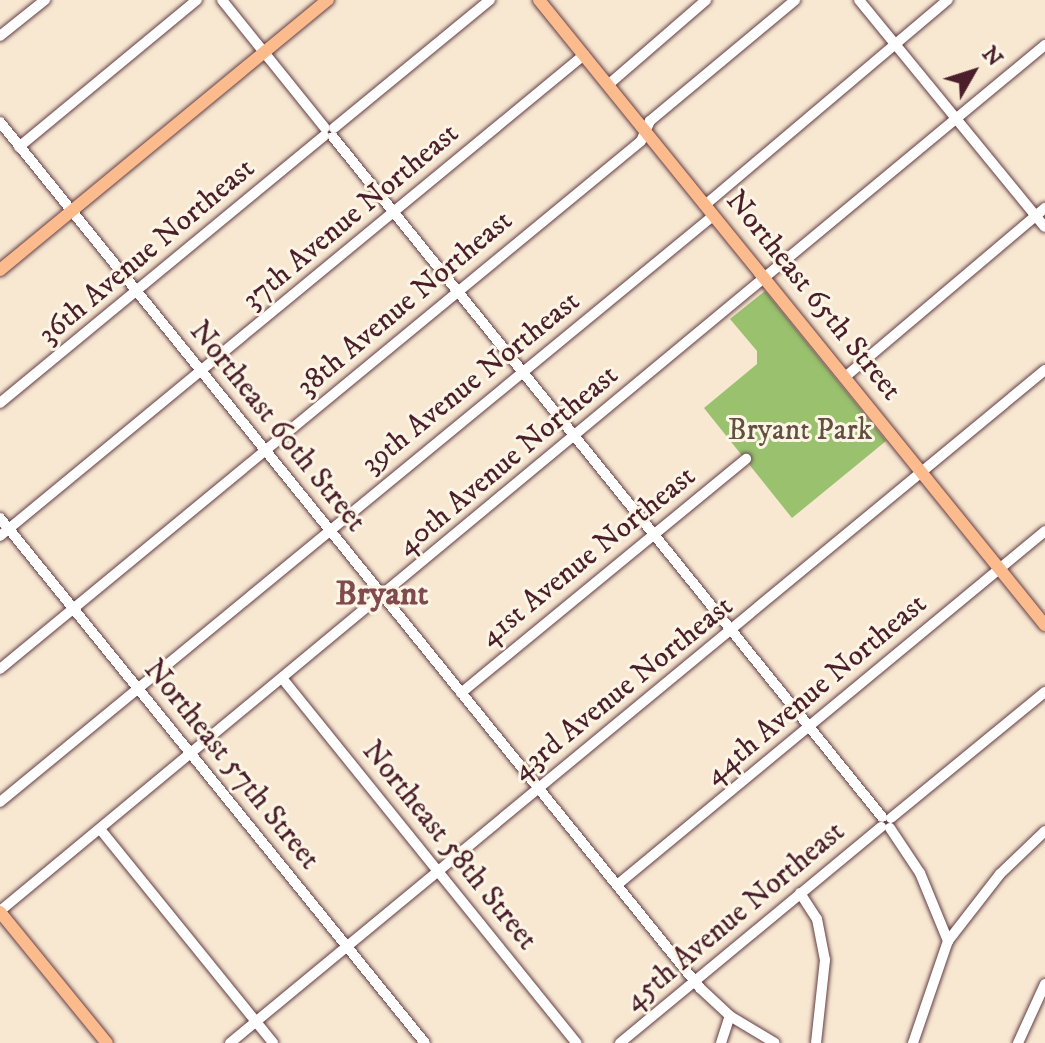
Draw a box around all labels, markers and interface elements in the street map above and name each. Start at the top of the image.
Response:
north arrow [933,32,1013,112]
text: N [976,41,1008,72]
street label: 37th Avenue Northeast [235,116,467,318]
street label: 36th Avenue Northeast [32,151,262,353]
street label: Northeast 65th Street [717,184,909,408]
street label: 38th Avenue Northeast [290,203,520,405]
street label: 39th Avenue Northeast [355,284,587,482]
street label: Northeast 60th Street [181,314,373,540]
street label: 40th Avenue Northeast [390,358,626,564]
park label: Bryant Park [728,413,872,449]
street label: 41st Avenue Northeast [473,459,703,655]
district label: Bryant [335,575,429,615]
street label: 44th Avenue Northeast [698,587,934,793]
street label: 43rd Avenue Northeast [505,589,741,789]
street label: Northeast 57th Street [135,653,327,877]
street label: Northeast 58th Street [354,734,544,958]
street label: 45th Avenue Northeast [618,814,852,1020]

